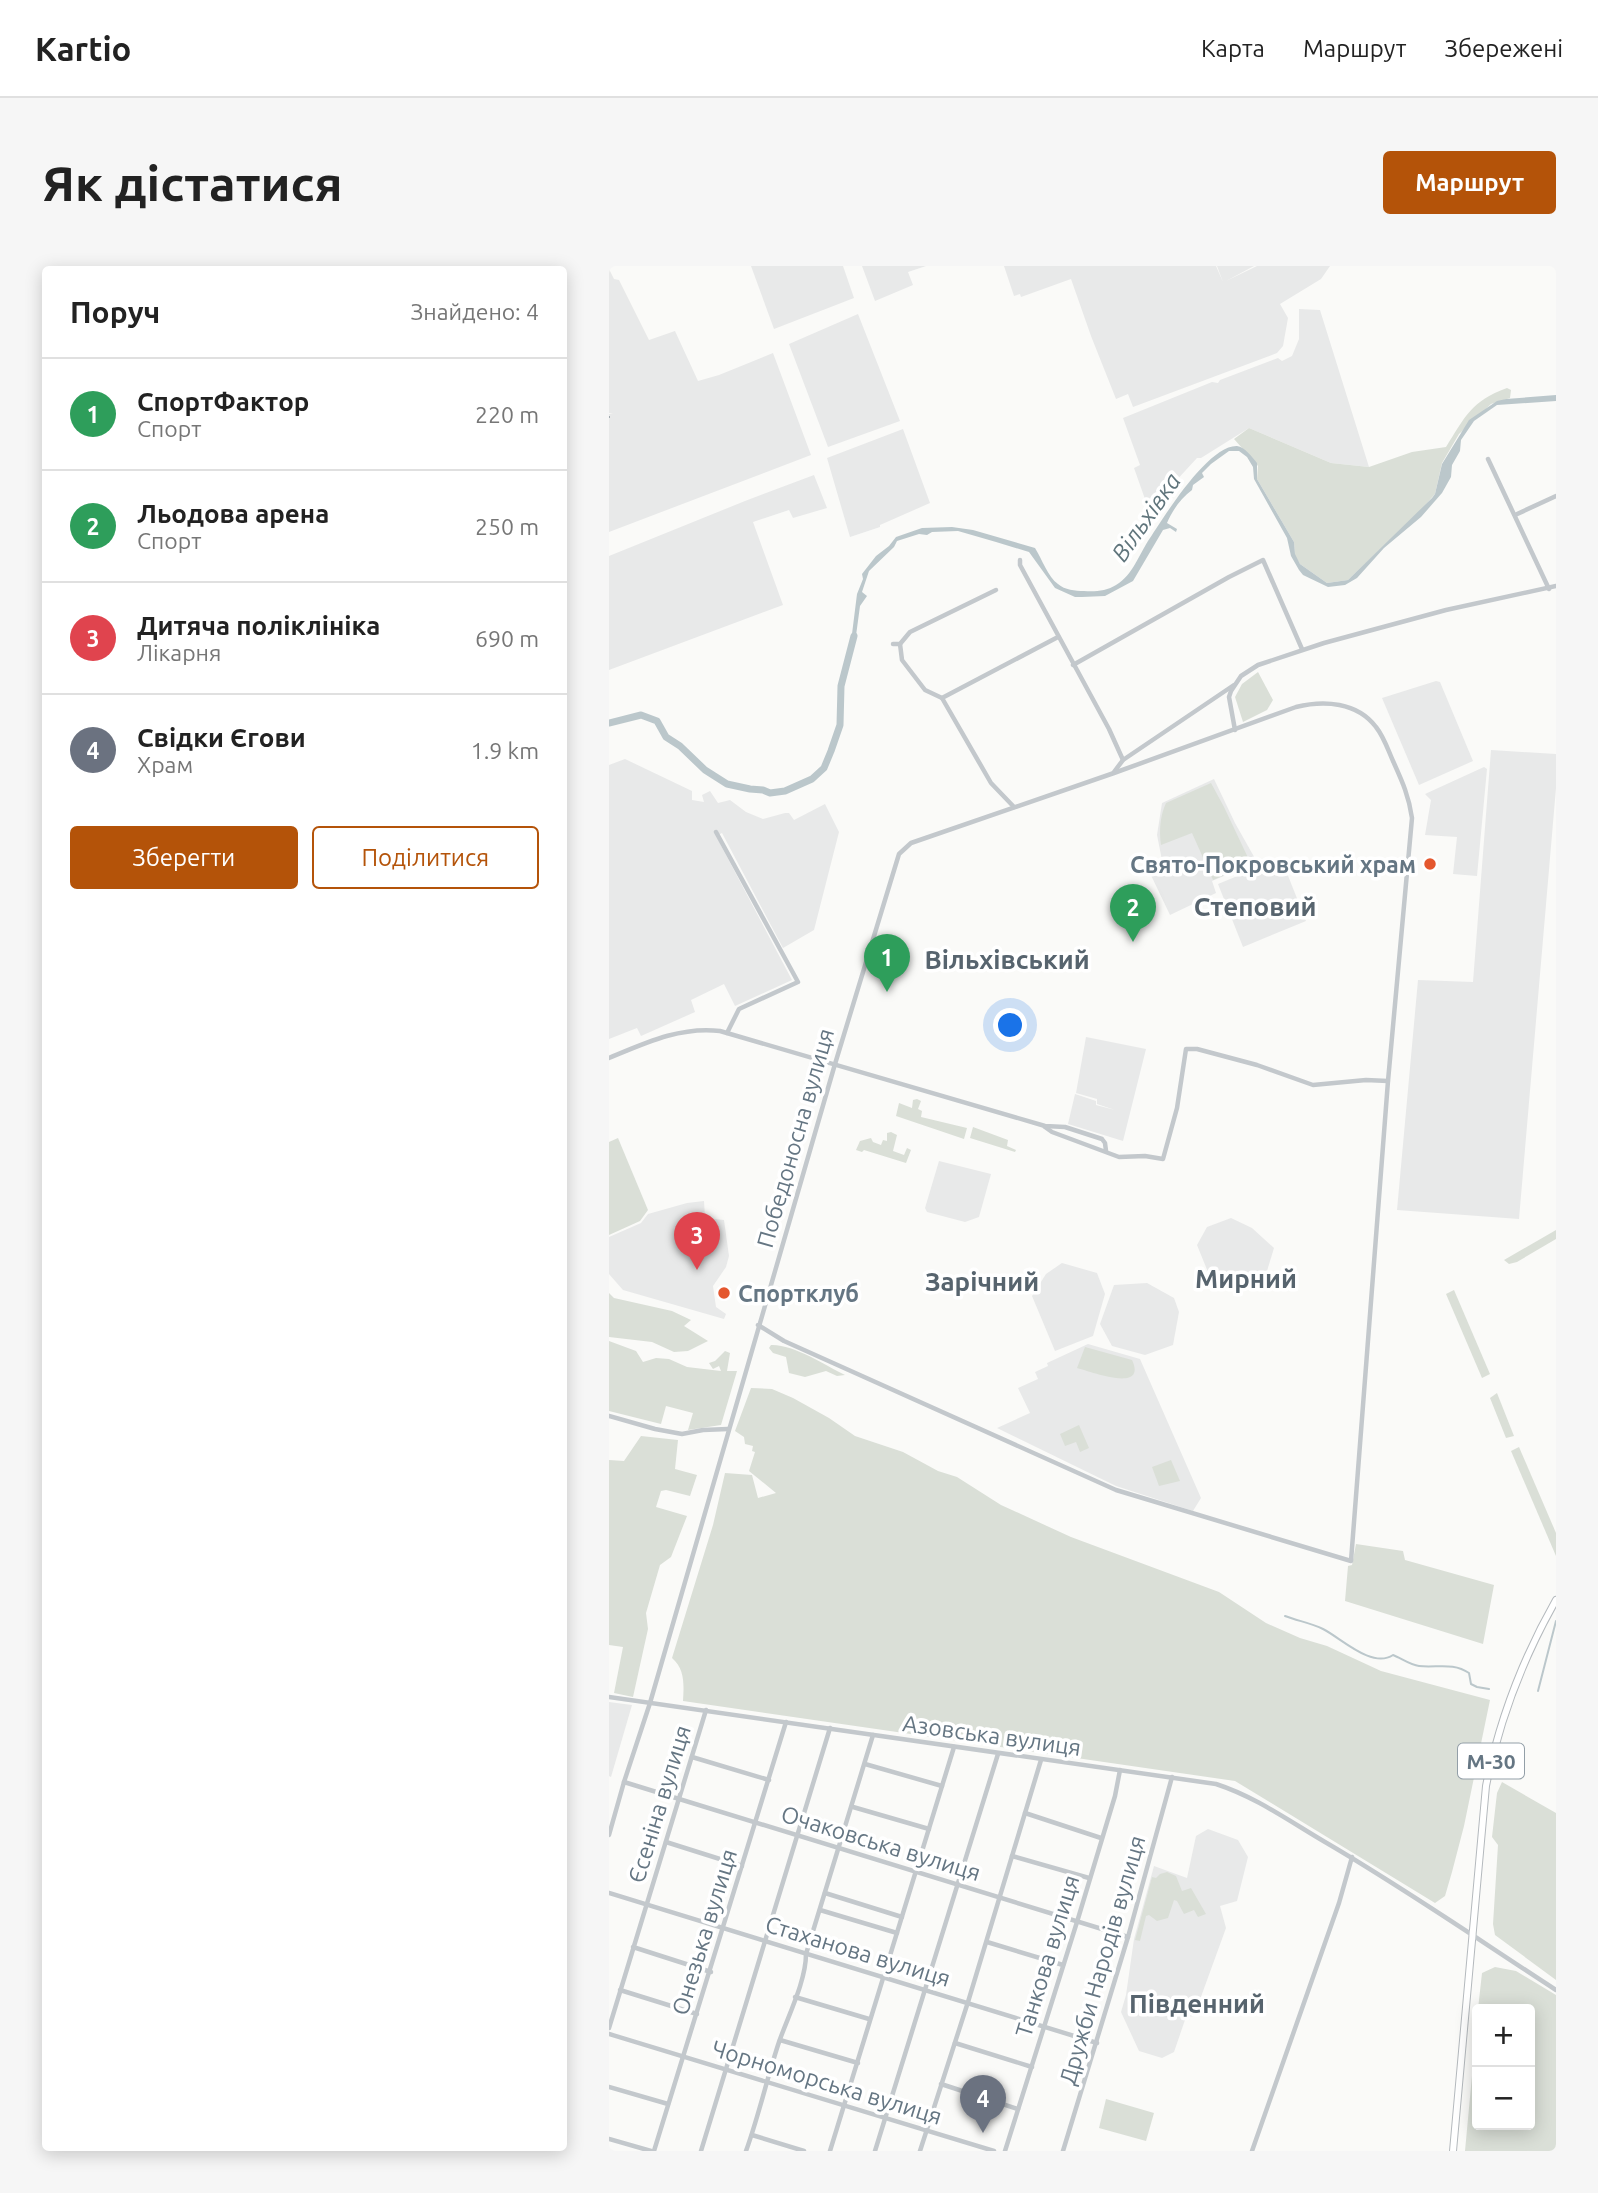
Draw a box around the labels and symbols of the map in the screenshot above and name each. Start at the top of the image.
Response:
water label: Вільхівка [1106,468,1186,566]
place label: Свято-Покровський храм [1130,852,1416,877]
marker: Свято-Покровський храм [1422,856,1438,872]
pin: 2 [1110,884,1156,942]
district label: Степовий [1194,892,1316,921]
pin: 1 [864,934,910,992]
district label: Вільхівський [924,945,1090,974]
your location [993,1008,1027,1042]
street label: Победоносна вулиця [752,1026,838,1250]
pin: 3 [674,1212,720,1270]
district label: Мирний [1195,1264,1297,1293]
district label: Зарічний [925,1267,1039,1296]
place label: Спортклуб [738,1281,859,1306]
marker: Спортклуб [716,1285,732,1301]
street label: Азовська вулиця [901,1710,1083,1760]
street label: Єсеніна вулиця [623,1722,695,1886]
road number: М-30 [1458,1744,1524,1778]
street label: Очаковська вулиця [778,1801,984,1885]
street label: Дружби Народів вулиця [1054,1833,1150,2087]
street label: Онезька вулиця [667,1846,741,2018]
street label: Танкова вулиця [1010,1872,1084,2040]
street label: Стаханова вулиця [763,1911,953,1991]
district label: Південний [1129,1989,1265,2018]
street label: Чорноморська вулиця [709,2035,945,2129]
pin: 4 [960,2075,1006,2133]

